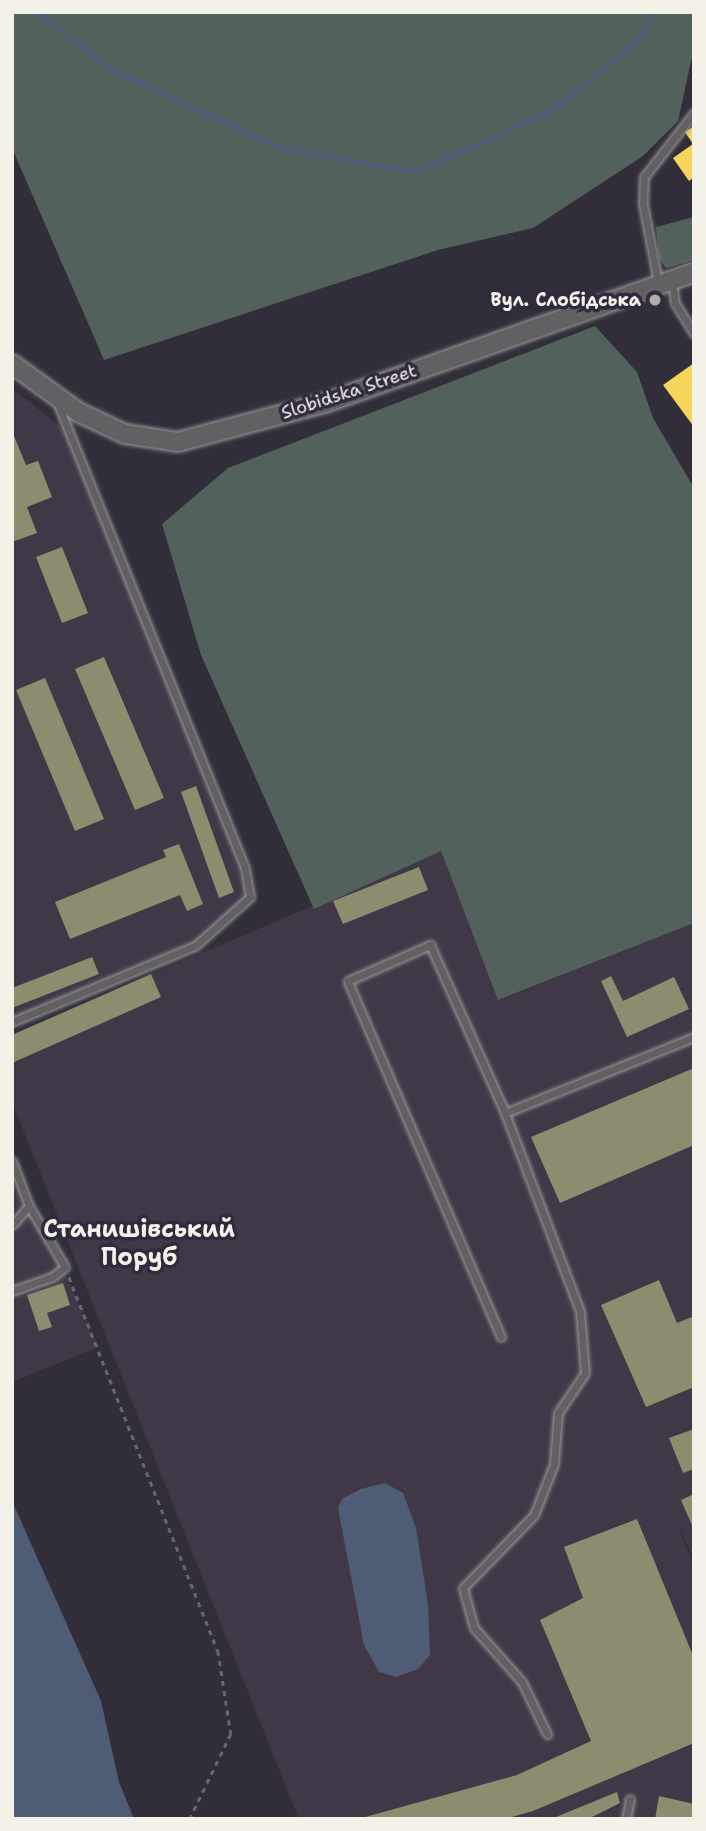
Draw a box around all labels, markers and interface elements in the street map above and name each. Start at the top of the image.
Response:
place label: Вул. Слобідська [491,289,641,311]
marker: Вул. Слобідська [647,292,663,308]
street label: Slobidska Street [279,360,419,424]
district label: Станишівський Поруб [43,1216,235,1272]

